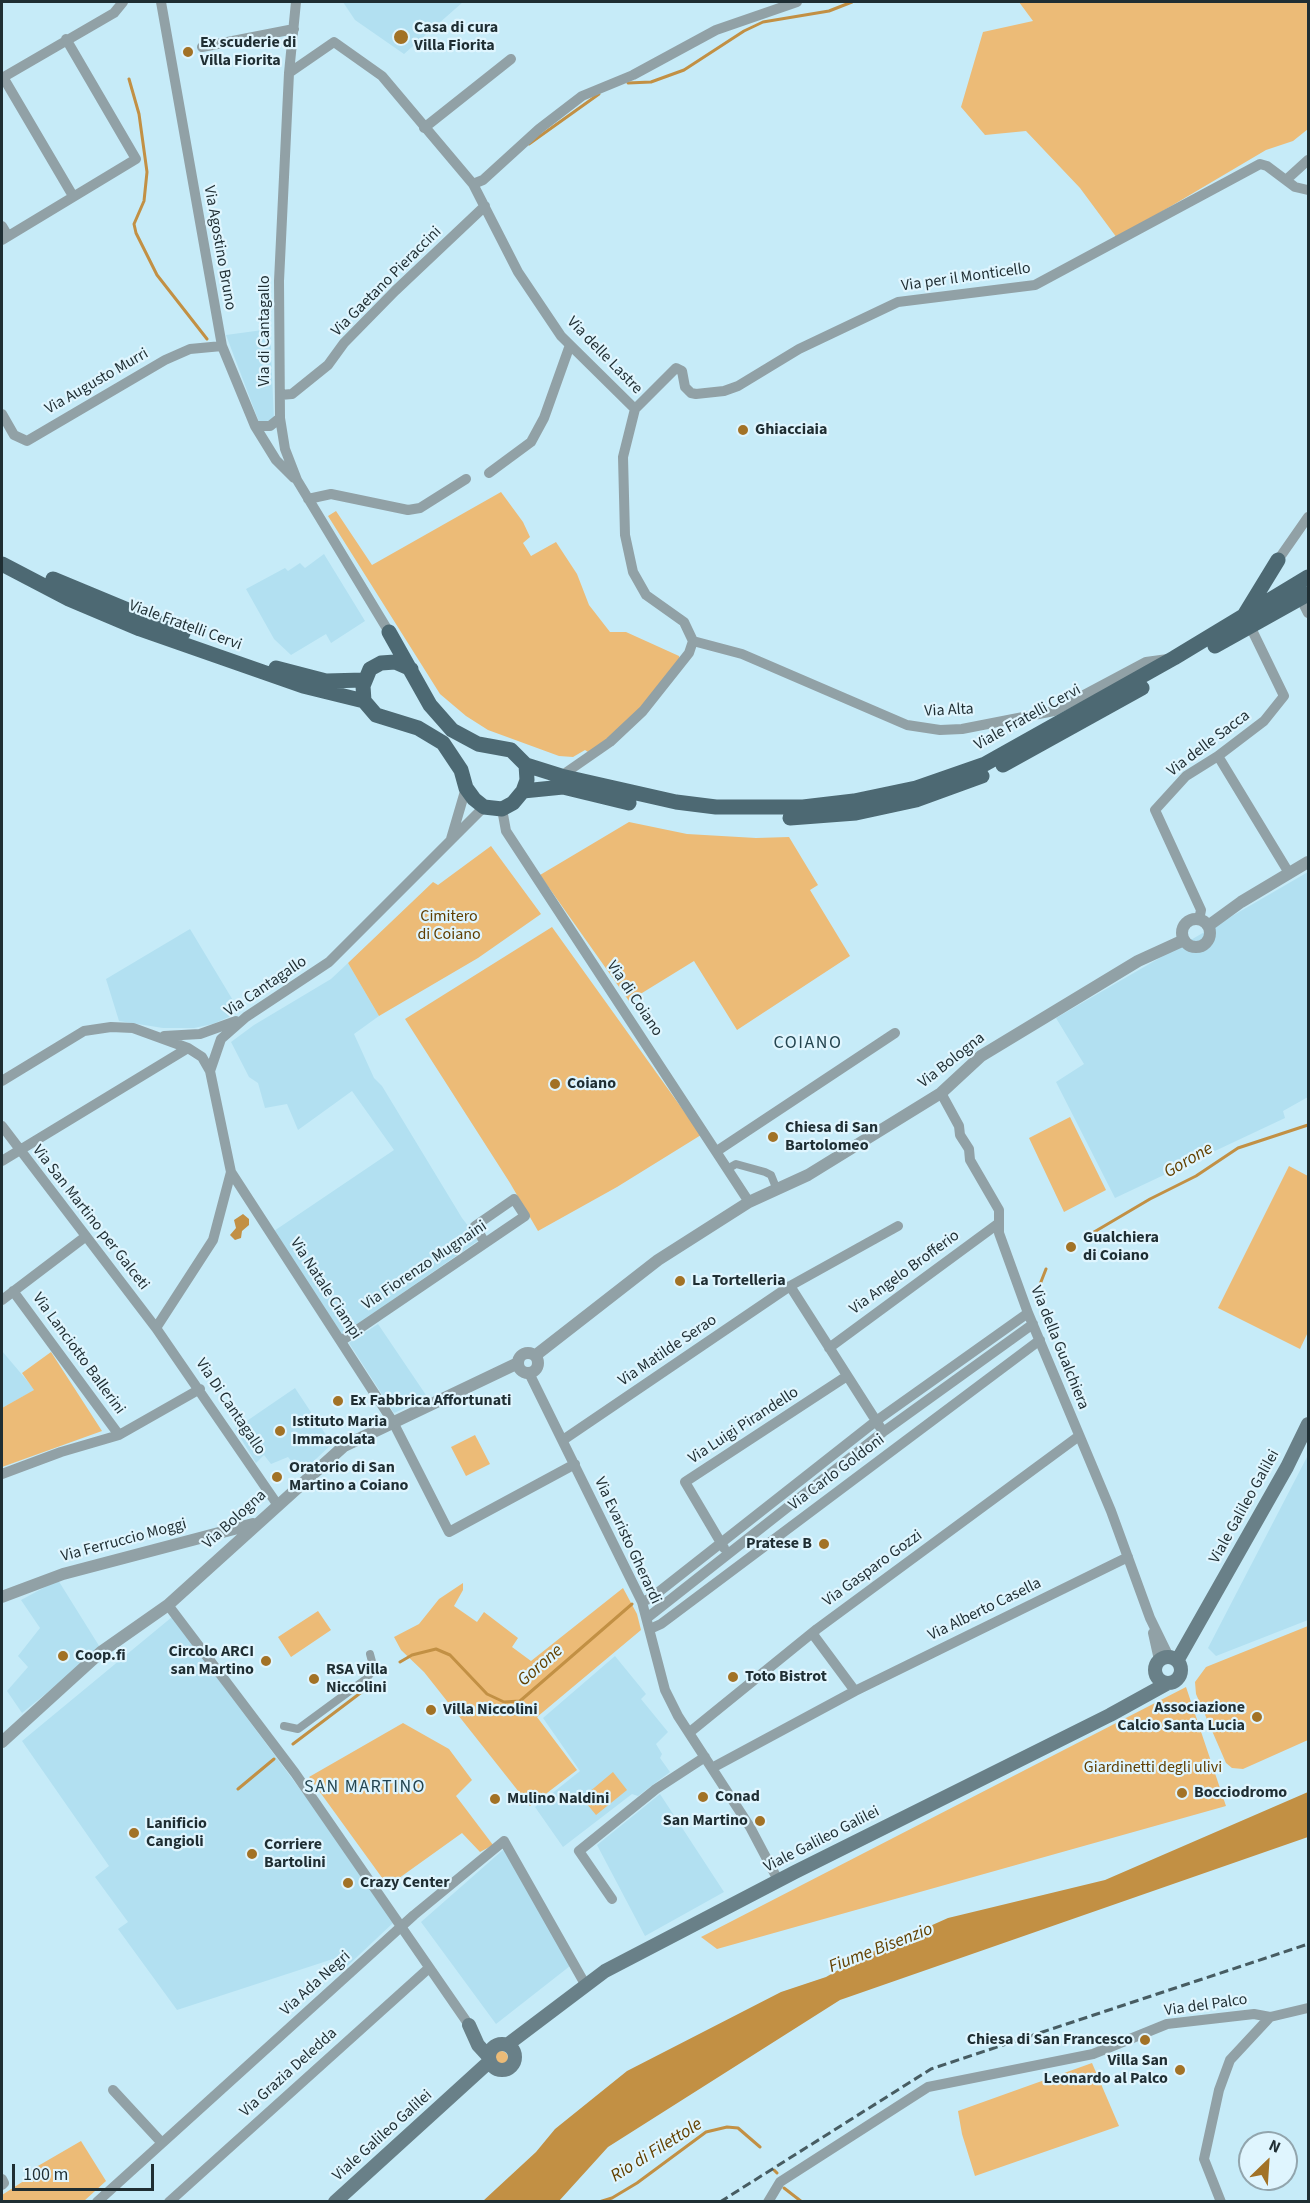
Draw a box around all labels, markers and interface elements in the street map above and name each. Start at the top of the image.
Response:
place label: Casa di cura Villa Fiorita [414,18,498,56]
marker: Casa di cura Villa Fiorita [392,28,410,46]
place label: Ex scuderie di Villa Fiorita [200,33,296,71]
marker: Ex scuderie di Villa Fiorita [181,45,195,59]
street label: Via Agostino Bruno [199,184,239,312]
street label: Via Gaetano Pieraccini [328,223,446,341]
street label: Via per il Monticello [900,259,1032,297]
street label: Via di Cantagallo [255,275,275,387]
street label: Via delle Lastre [562,313,646,399]
street label: Via Augusto Murri [42,345,152,419]
place label: Ghiacciaia [755,420,827,440]
marker: Ghiacciaia [736,423,750,437]
street label: Viale Fratelli Cervi [126,597,244,655]
street label: Viale Fratelli Cervi [971,681,1085,755]
street label: Via Alta [924,700,974,722]
street label: Via delle Sacca [1164,707,1254,781]
park label: Cimitero di Coiano [417,907,481,945]
street label: Via Cantagallo [221,952,311,1022]
street label: Via di Coiano [602,958,666,1040]
street label: Via Bologna [915,1029,989,1093]
district label: COIANO [774,1033,842,1055]
place label: Coiano [567,1074,616,1094]
marker: Coiano [548,1077,562,1091]
place label: Chiesa di San Bartolomeo [785,1118,878,1156]
marker: Chiesa di San Bartolomeo [766,1130,780,1144]
water label: Gorone [1161,1138,1217,1184]
street label: Via San Martino per Galceti [27,1142,153,1294]
street label: Via Fiorenzo Mugnaini [359,1217,491,1315]
street label: Via Angelo Brofferio [846,1227,964,1319]
place label: Gualchiera di Coiano [1083,1228,1159,1266]
street label: Via Natale Ciampi [285,1235,365,1343]
marker: Gualchiera di Coiano [1064,1240,1078,1254]
place label: La Tortelleria [692,1271,786,1291]
marker: La Tortelleria [673,1274,687,1288]
street label: Via della Gualchiera [1025,1283,1093,1413]
street label: Via Lanciotto Ballerini [27,1289,129,1419]
street label: Via Matilde Serao [615,1311,721,1391]
street label: Via Di Cantagallo [191,1355,269,1459]
street label: Via Luigi Pirandello [685,1383,803,1469]
place label: Ex Fabbrica Affortunati [350,1391,511,1411]
marker: Ex Fabbrica Affortunati [331,1394,345,1408]
place label: Istituto Maria Immacolata [292,1412,387,1450]
marker: Istituto Maria Immacolata [273,1424,287,1438]
street label: Via Carlo Goldoni [785,1431,889,1515]
street label: Viale Galileo Galilei [1206,1447,1284,1567]
place label: Oratorio di San Martino a Coiano [289,1458,408,1496]
marker: Oratorio di San Martino a Coiano [270,1470,284,1484]
street label: Via Evaristo Gherardi [589,1474,665,1608]
street label: Via Bologna [199,1486,271,1554]
street label: Via Ferruccio Moggi [59,1515,189,1567]
street label: Via Gasparo Gozzi [820,1527,926,1611]
place label: Pratese B [746,1534,812,1554]
marker: Pratese B [817,1537,831,1551]
street label: Via Alberto Casella [925,1574,1045,1646]
water label: Gorone [514,1640,568,1692]
place label: Circolo ARCI san Martino [168,1642,254,1680]
place label: Coop.fi [75,1646,126,1666]
marker: Coop.fi [56,1649,70,1663]
marker: Circolo ARCI san Martino [259,1654,273,1668]
place label: RSA Villa Niccolini [326,1660,388,1698]
place label: Toto Bistrot [745,1667,827,1687]
marker: Toto Bistrot [726,1670,740,1684]
marker: RSA Villa Niccolini [307,1672,321,1686]
place label: Associazione Calcio Santa Lucia [1117,1698,1245,1736]
place label: Villa Niccolini [443,1700,538,1720]
marker: Villa Niccolini [424,1703,438,1717]
marker: Associazione Calcio Santa Lucia [1250,1710,1264,1724]
park label: Giardinetti degli ulivi [1084,1758,1222,1778]
district label: SAN MARTINO [304,1777,426,1799]
place label: Bocciodromo [1194,1783,1287,1803]
marker: Bocciodromo [1175,1786,1189,1800]
place label: Conad [715,1787,760,1807]
place label: Mulino Naldini [507,1789,609,1809]
marker: Conad [696,1790,710,1804]
marker: Mulino Naldini [488,1792,502,1806]
street label: Viale Galileo Galilei [761,1803,883,1877]
place label: San Martino [663,1811,748,1831]
place label: Lanificio Cangioli [146,1814,207,1852]
marker: San Martino [753,1814,767,1828]
marker: Lanificio Cangioli [127,1826,141,1840]
place label: Corriere Bartolini [264,1835,326,1873]
marker: Corriere Bartolini [245,1847,259,1861]
place label: Crazy Center [360,1873,450,1893]
marker: Crazy Center [341,1876,355,1890]
water label: Fiume Bisenzio [826,1919,936,1979]
street label: Via Ada Negri [277,1947,355,2021]
street label: Via del Palco [1163,1991,1249,2021]
street label: Via Grazia Deledda [236,2024,342,2122]
place label: Chiesa di San Francesco [967,2030,1133,2050]
marker: Chiesa di San Francesco [1138,2033,1152,2047]
place label: Villa San Leonardo al Palco [1044,2051,1168,2089]
marker: Villa San Leonardo al Palco [1173,2063,1187,2077]
street label: Viale Galileo Galilei [329,2086,437,2186]
water label: Rio di Filettole [607,2114,707,2188]
north arrow [1238,2131,1298,2191]
text: N [1265,2134,1284,2159]
scale bar [15,2152,158,2190]
text: 100 m [23,2162,68,2187]

